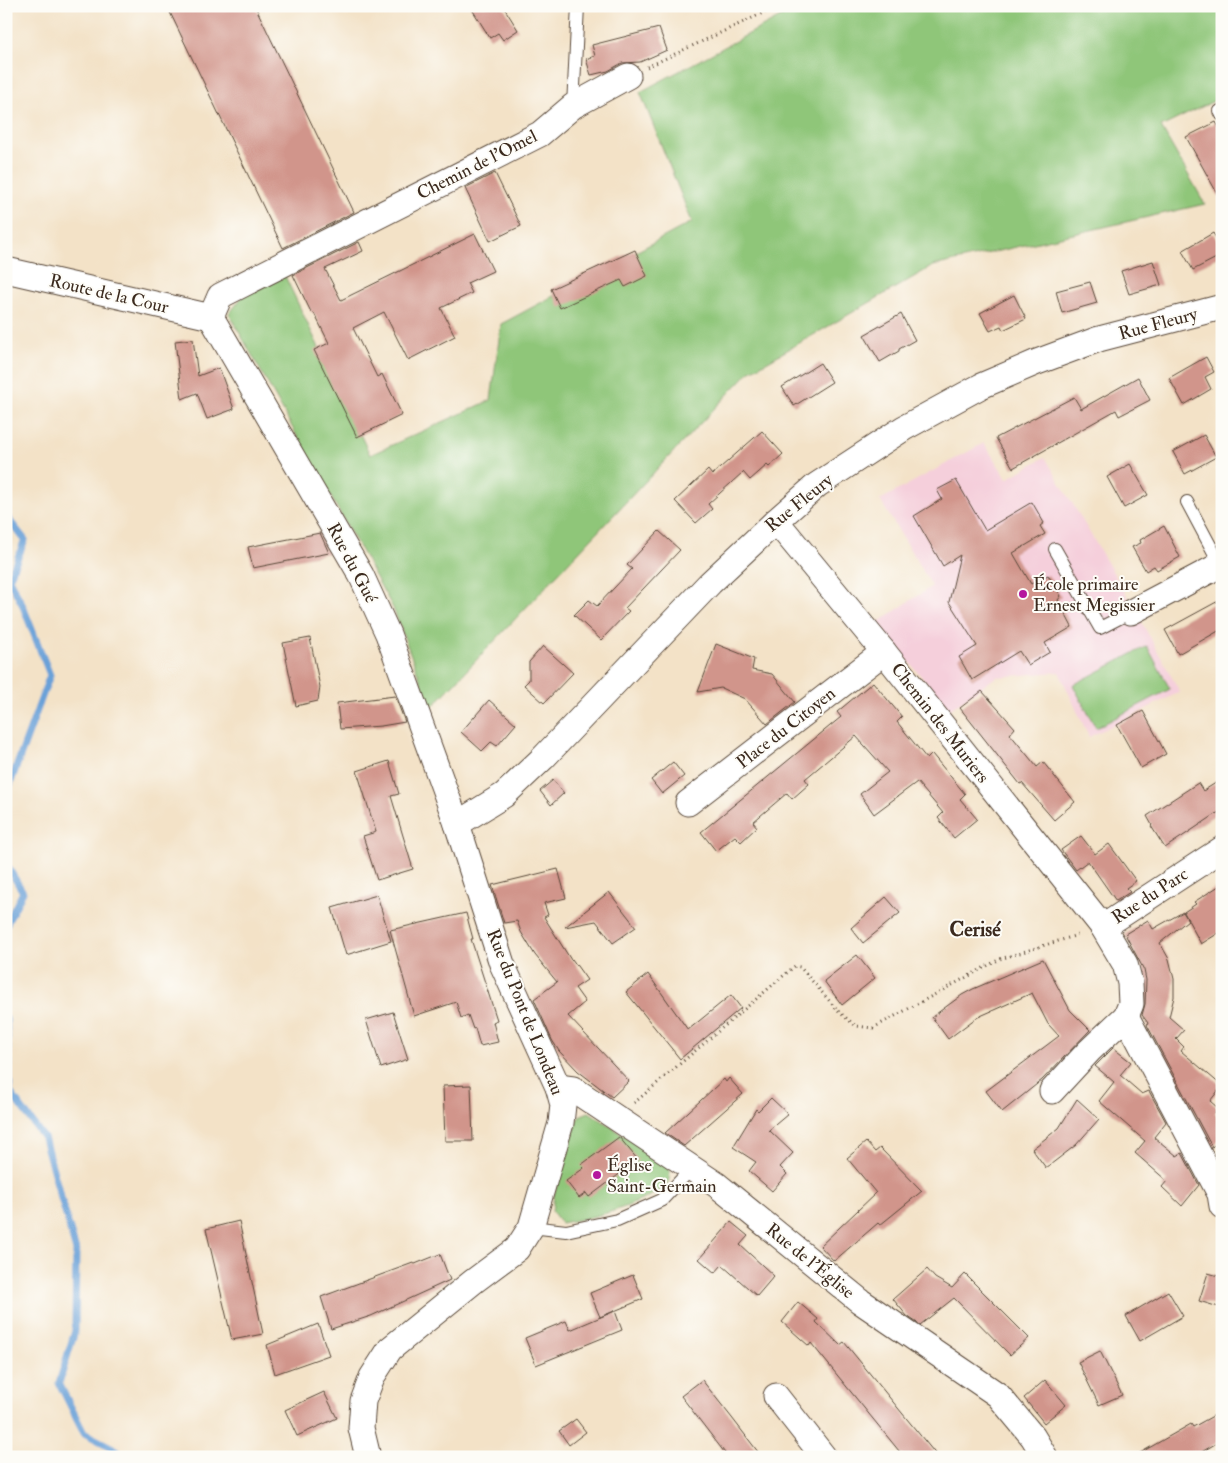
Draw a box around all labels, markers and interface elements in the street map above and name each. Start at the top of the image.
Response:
street label: Chemin de l'Omel [413,125,541,205]
street label: Route de la Cour [47,269,171,319]
street label: Rue Fleury [1116,302,1201,346]
street label: Rue Fleury [760,468,838,537]
street label: Rue du Gué [321,519,383,607]
place label: École primaire Ernest Megissier [1033,573,1155,617]
marker: École primaire Ernest Megissier [1017,588,1029,600]
street label: Chemin des Muriers [886,658,994,788]
street label: Place du Citoyen [732,682,840,774]
street label: Rue du Parc [1107,863,1193,929]
district label: Cerisé [950,917,1001,942]
street label: Rue du Pont de Londeau [481,926,569,1098]
place label: Église Saint-Germain [607,1154,717,1198]
marker: Église Saint-Germain [591,1169,603,1181]
street label: Rue de l'Église [761,1218,859,1304]

